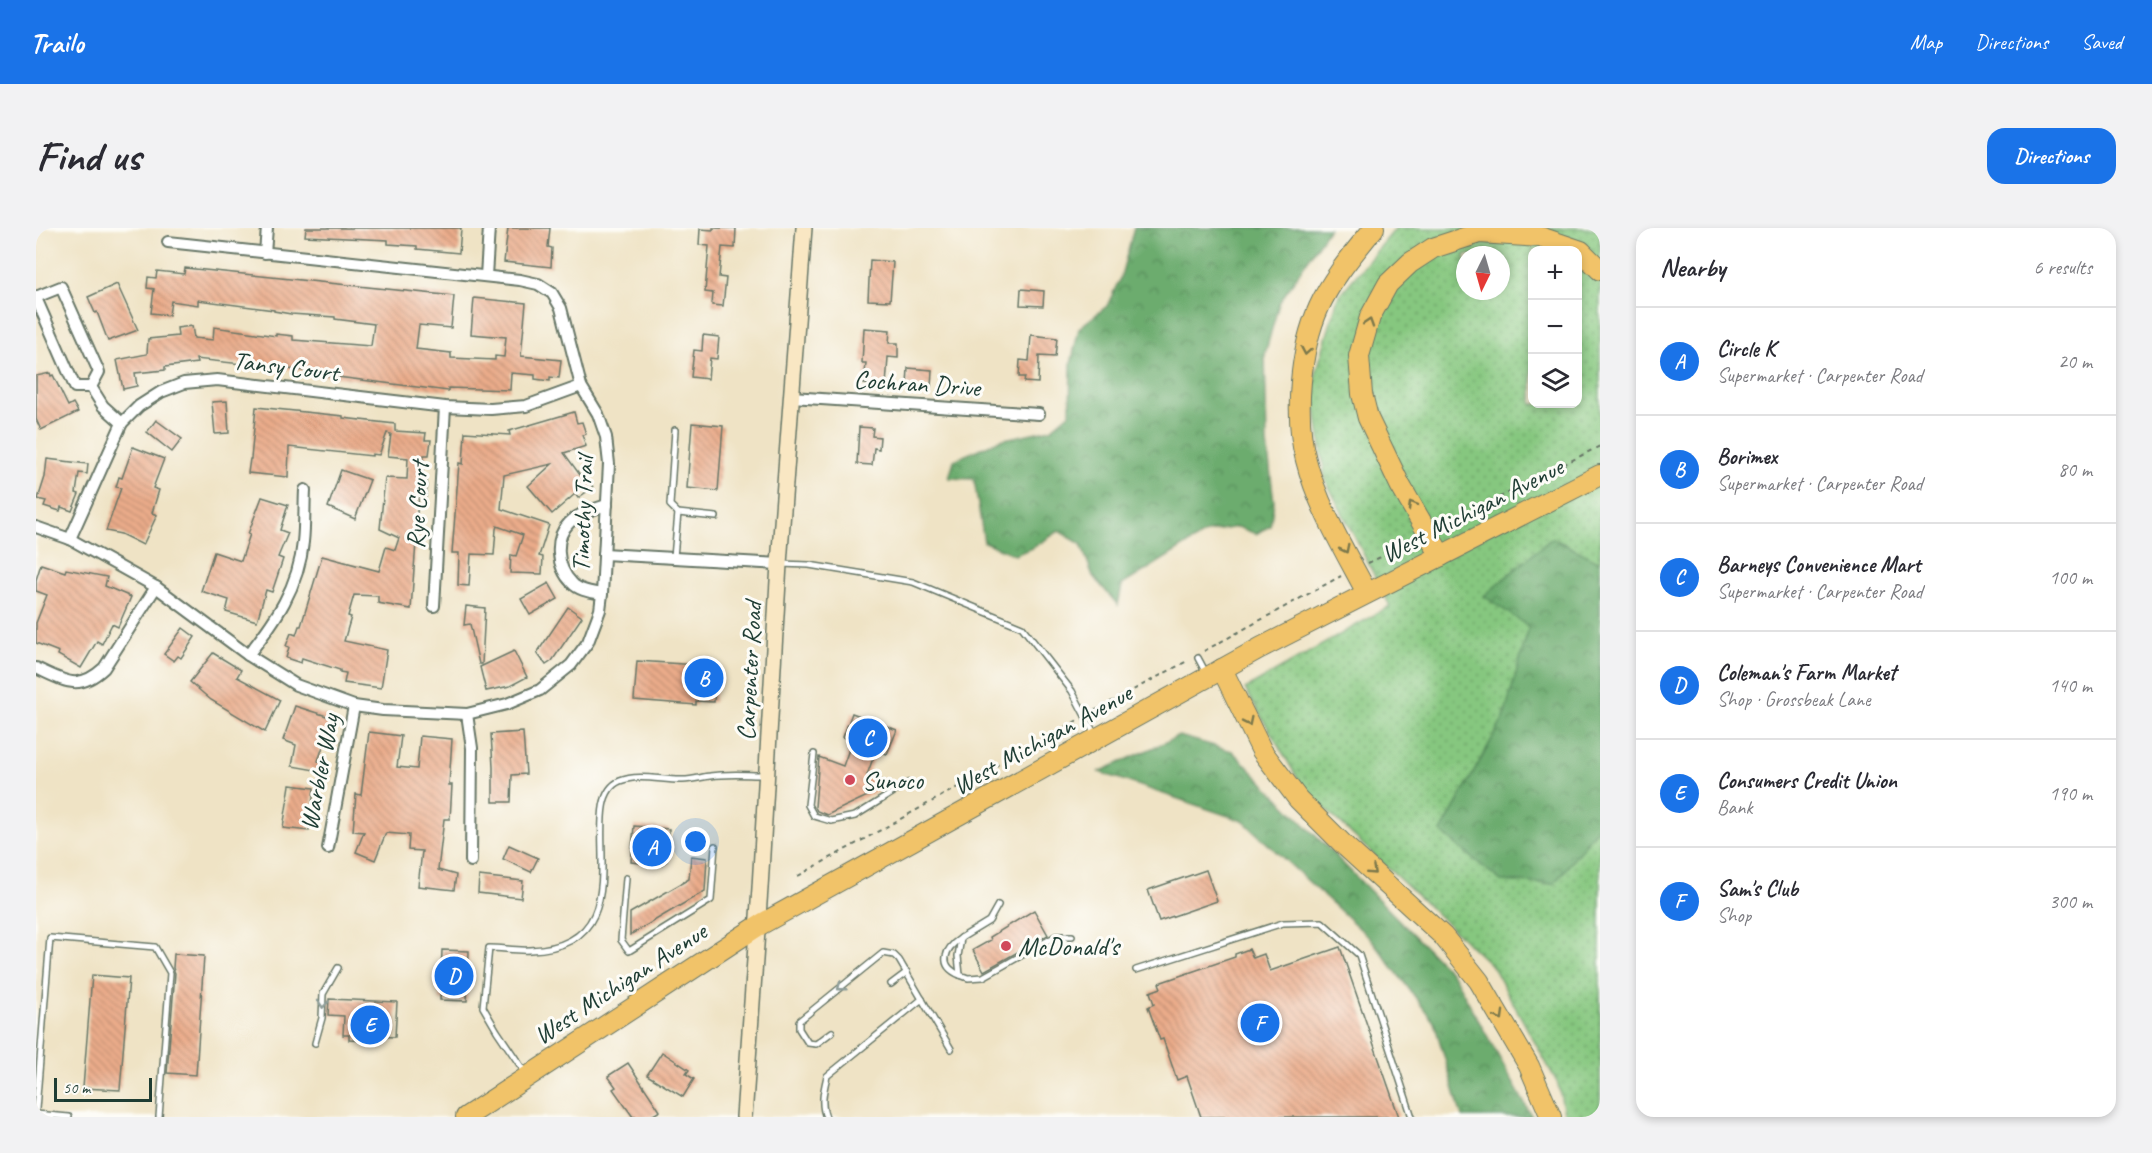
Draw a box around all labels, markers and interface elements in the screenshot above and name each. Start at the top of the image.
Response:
text: Trailo [30,25,84,60]
text: Map [1910,29,1942,55]
text: Directions [1975,29,2048,55]
text: Saved [2081,29,2122,55]
button: Directions [1987,128,2116,184]
text: Find us [36,130,141,183]
north arrow [1456,246,1510,300]
map controls [1528,246,1582,408]
button: + [1528,246,1582,300]
text: Nearby [1660,251,1725,284]
text: 6 results [2033,255,2092,280]
button: − [1528,300,1582,354]
one-way arrow [1362,318,1374,329]
text: Circle K [1717,335,1775,363]
street label: Tansy Court [231,344,343,390]
one-way arrow [1300,346,1313,356]
text: A [1674,349,1685,374]
text: 20 m [2058,349,2092,374]
button: layers [1528,354,1582,408]
street label: Cochran Drive [853,363,984,405]
text: Supermarket · Carpenter Road [1717,363,1923,388]
text: Borimex [1717,443,1777,471]
street label: West Michigan Avenue [1376,449,1571,570]
street label: Timothy Trail [564,451,601,573]
street label: Rye Court [399,457,436,550]
text: B [1674,457,1685,482]
text: 80 m [2058,457,2092,482]
text: Supermarket · Carpenter Road [1717,471,1923,496]
one-way arrow [1408,501,1419,511]
one-way arrow [1337,543,1349,554]
text: Barneys Convenience Mart [1717,551,1921,579]
text: C [1675,565,1684,590]
text: 100 m [2049,565,2092,590]
text: Supermarket · Carpenter Road [1717,579,1923,604]
street label: Carpenter Road [729,597,770,741]
pin: B [684,656,724,700]
text: Coleman's Farm Market [1717,659,1896,687]
text: D [1674,673,1685,698]
text: 140 m [2049,673,2092,698]
street label: West Michigan Avenue [947,675,1140,802]
text: Shop · Grossbeak Lane [1717,687,1870,712]
street label: Warbler Way [292,709,347,833]
one-way arrow [1241,715,1252,726]
pin: C [848,716,888,760]
place label: Sunoco [862,764,925,797]
text: Consumers Credit Union [1717,767,1897,795]
marker: Sunoco [843,773,857,787]
text: E [1674,781,1685,806]
text: 190 m [2049,781,2092,806]
text: Bank [1717,795,1752,820]
pin: A [632,824,672,870]
your location [681,827,710,856]
one-way arrow [1365,864,1375,875]
text: Sam's Club [1717,875,1798,903]
text: F [1675,889,1684,914]
text: 300 m [2049,889,2092,914]
text: Shop [1717,903,1751,928]
street label: West Michigan Avenue [528,914,715,1052]
place label: McDonald's [1018,930,1121,963]
marker: McDonald's [999,939,1013,953]
pin: D [434,954,474,999]
one-way arrow [836,979,847,990]
one-way arrow [316,999,329,1008]
pin: F [1240,1000,1280,1046]
pin: E [350,1002,390,1048]
one-way arrow [1492,1010,1504,1020]
scale bar [54,1075,152,1102]
text: 50 m [63,1078,90,1098]

